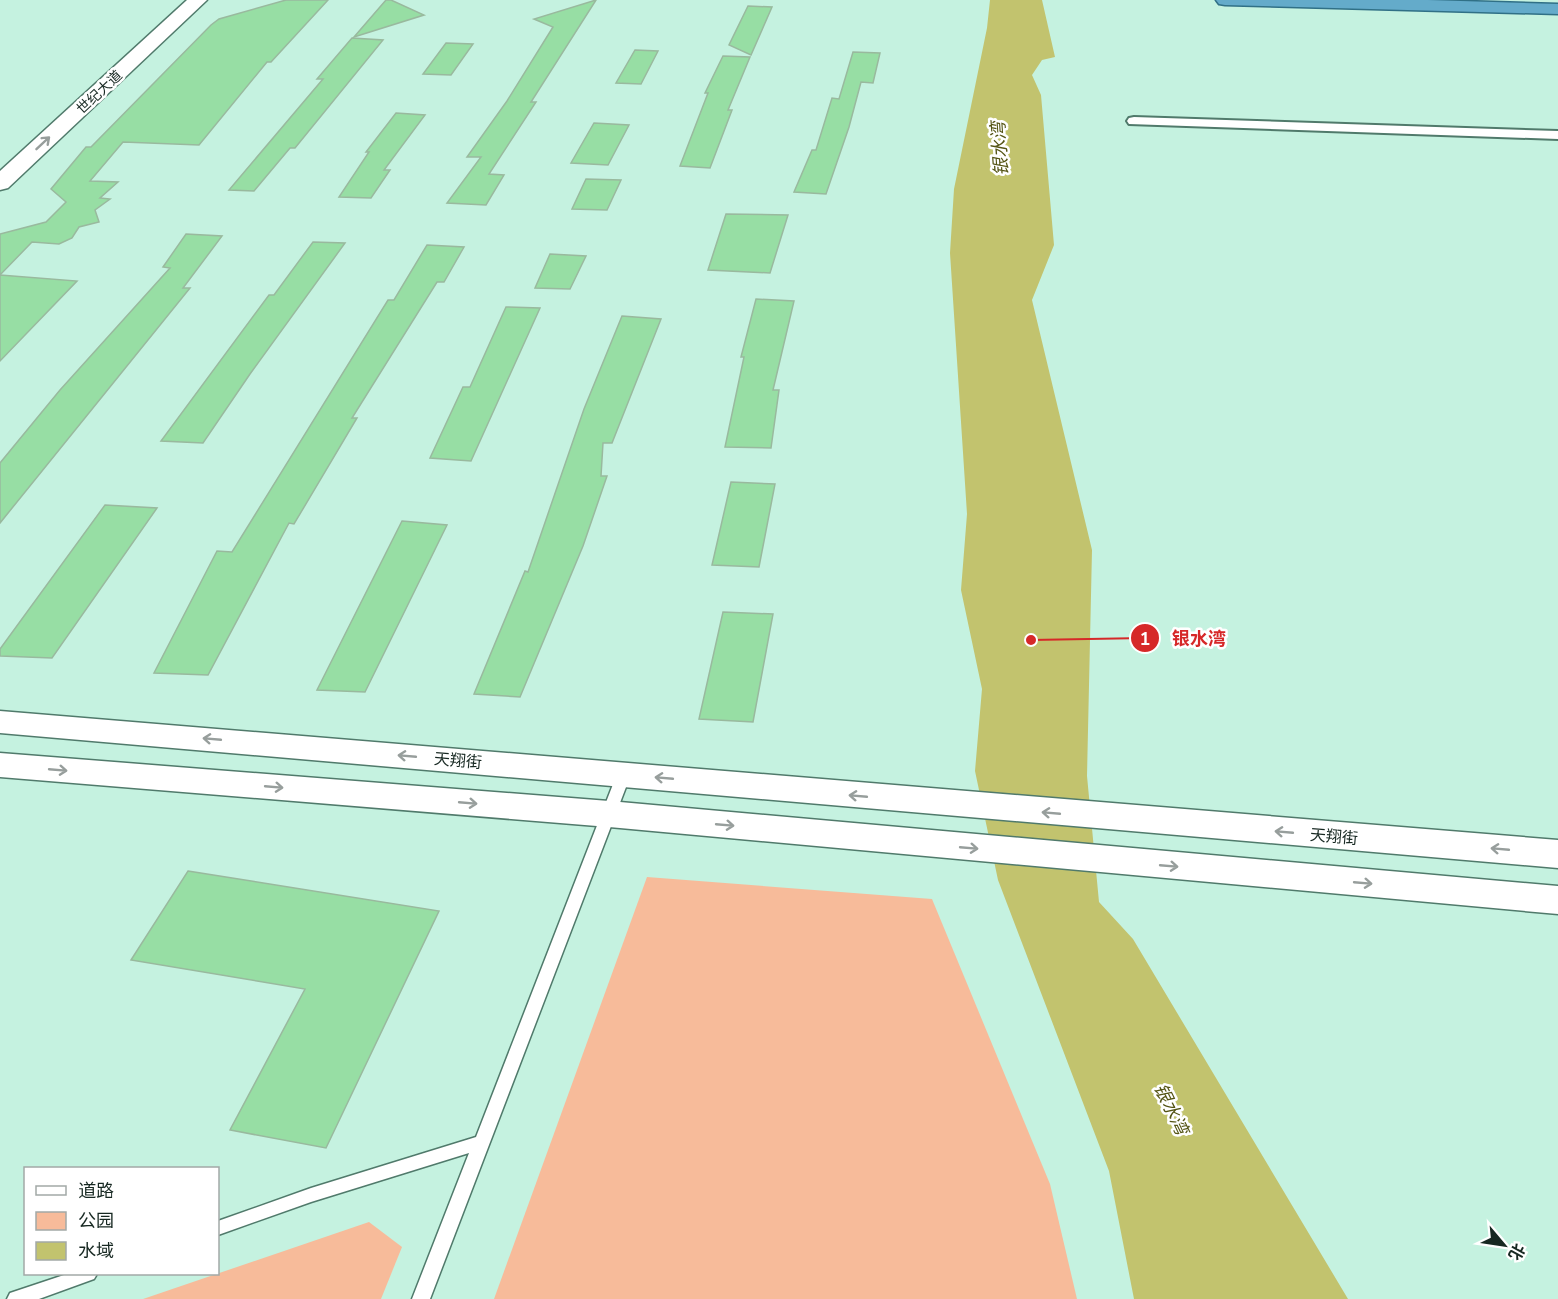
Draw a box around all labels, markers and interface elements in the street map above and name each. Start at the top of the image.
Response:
street label: 世纪大道 [72,66,126,118]
water label: 银水湾 [986,118,1014,177]
one-way arrow [35,136,50,150]
callout: 银水湾 [1130,620,1238,656]
text: 1 [1140,627,1150,651]
text: 银水湾 [1172,627,1226,651]
one-way arrow [203,734,223,745]
street label: 天翔街 [433,748,483,774]
one-way arrow [397,750,417,761]
one-way arrow [48,765,68,776]
one-way arrow [654,772,674,783]
one-way arrow [263,782,283,793]
one-way arrow [848,790,868,801]
one-way arrow [458,798,477,809]
one-way arrow [1042,807,1062,818]
one-way arrow [715,820,734,831]
street label: 天翔街 [1309,824,1359,850]
one-way arrow [1275,826,1295,837]
one-way arrow [958,843,978,854]
one-way arrow [1490,843,1510,854]
one-way arrow [1158,861,1178,872]
one-way arrow [1353,878,1372,889]
water label: 银水湾 [1148,1079,1195,1141]
legend [24,1167,219,1275]
text: 道路 [78,1179,114,1203]
text: 公园 [78,1209,114,1233]
north arrow [1474,1215,1534,1275]
text: 水域 [78,1239,114,1263]
text: 北 [1503,1239,1530,1264]

